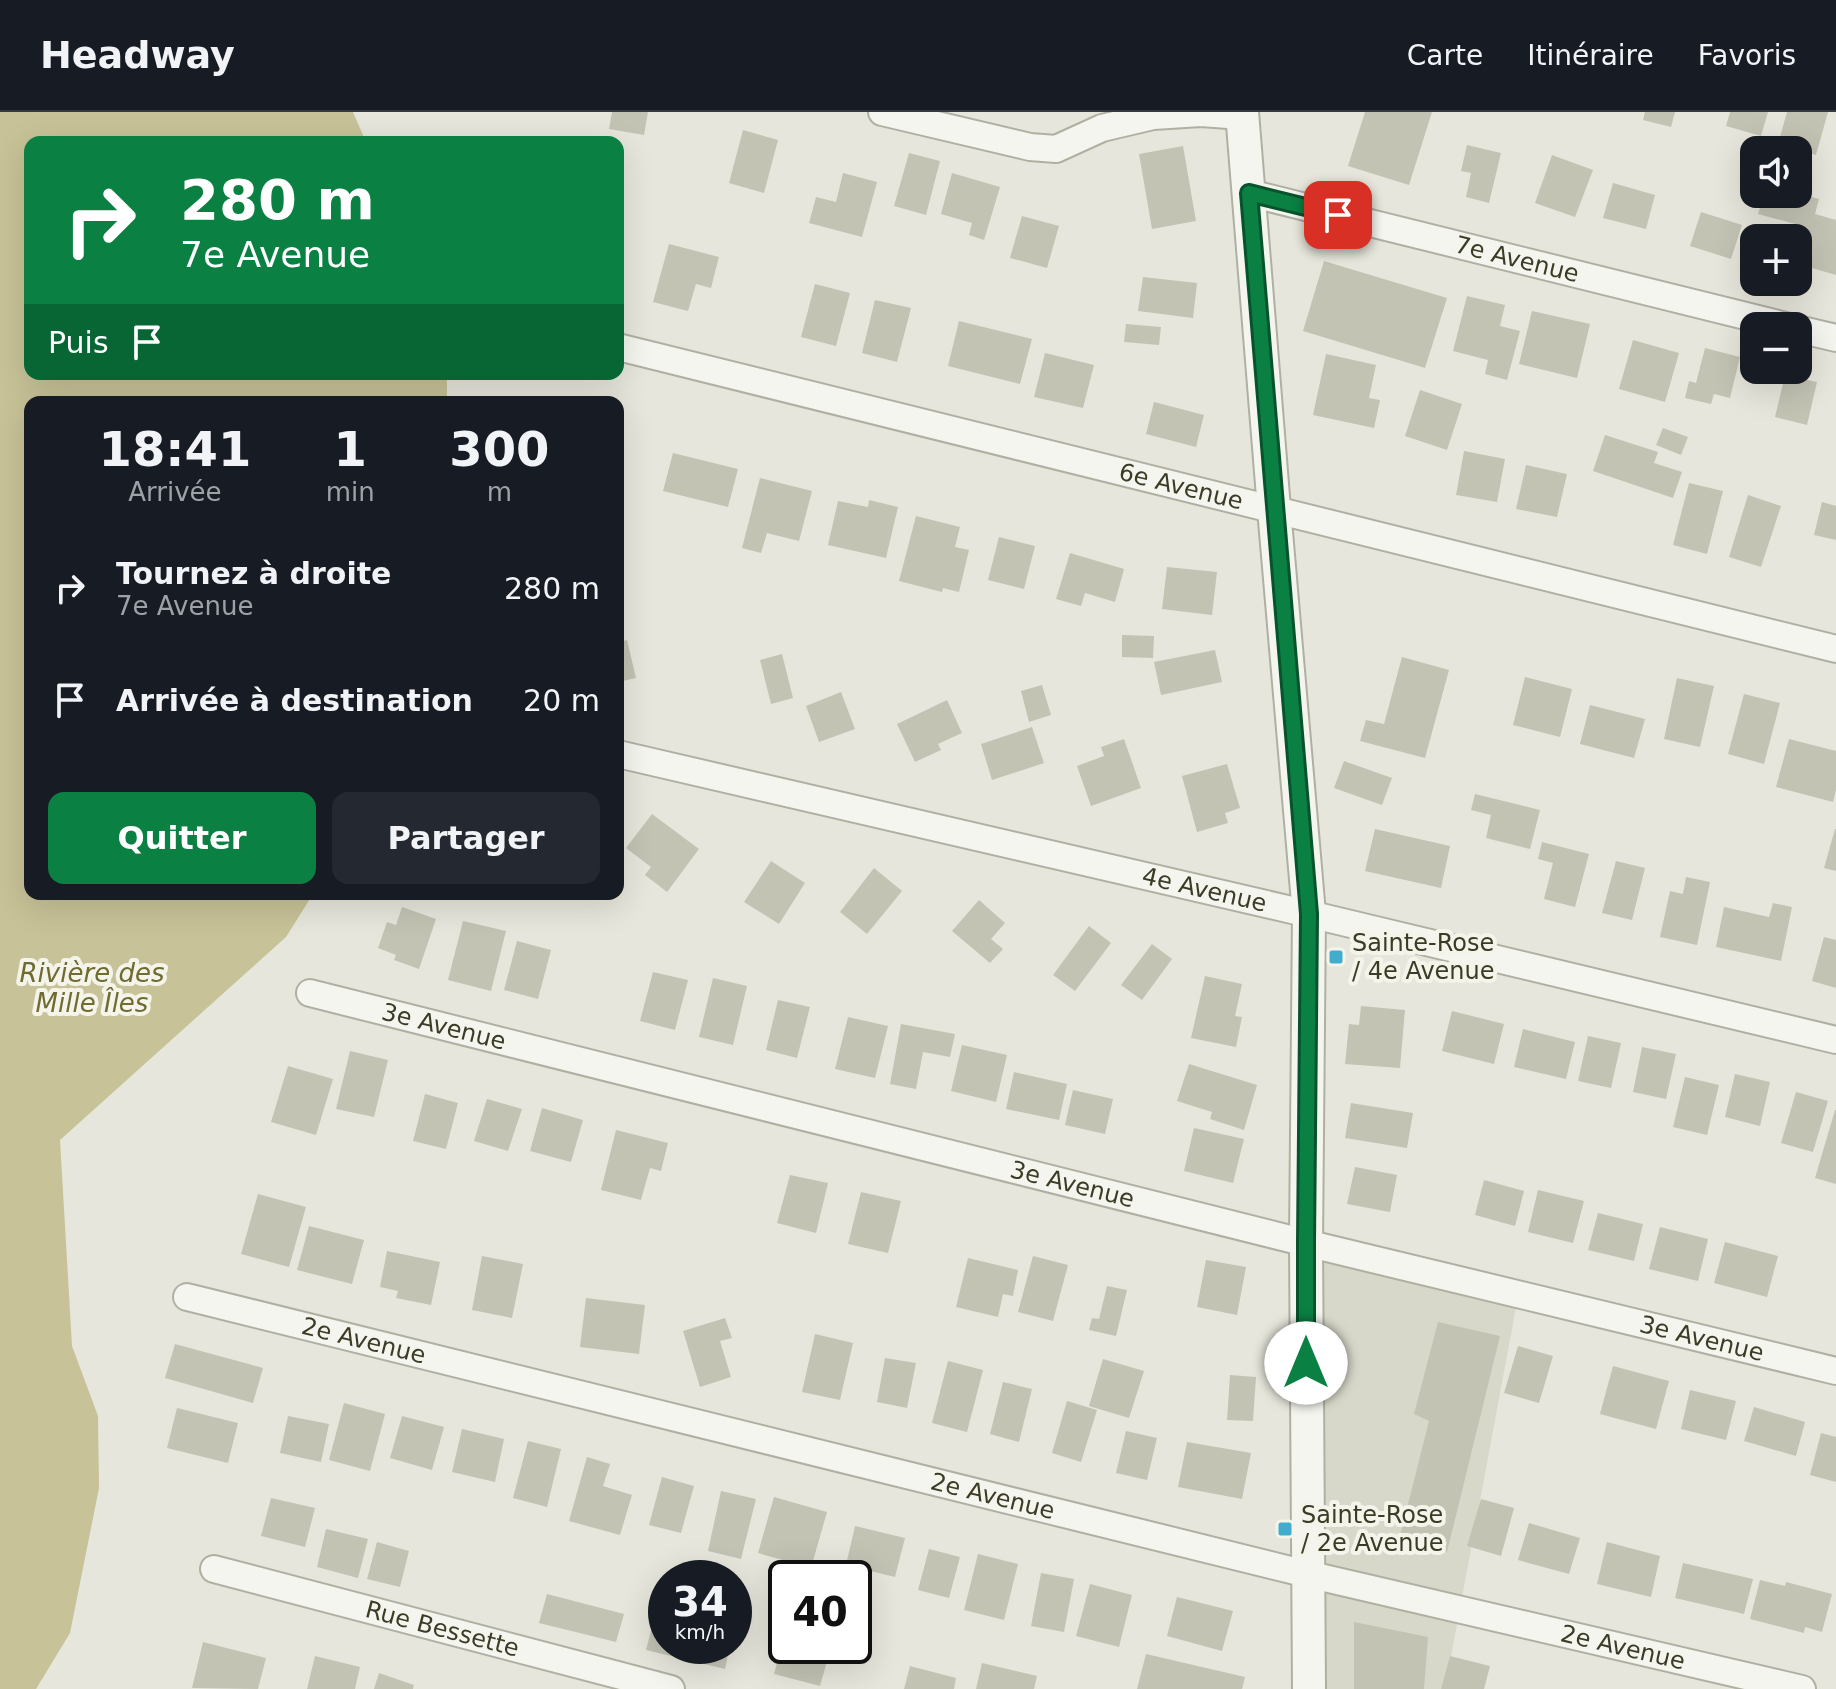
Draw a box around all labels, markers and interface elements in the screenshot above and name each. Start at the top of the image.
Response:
text: Headway [40,33,235,77]
text: Carte [1407,39,1483,72]
text: Itinéraire [1527,39,1654,72]
text: Favoris [1698,39,1796,72]
map controls [1740,136,1812,384]
button: sound [1740,136,1812,208]
text: 280 m [180,167,375,232]
icon: right [48,168,152,272]
pin [1304,181,1372,249]
icon: arrive [1316,193,1360,237]
button: + [1740,224,1812,296]
street label: 7e Avenue [1452,231,1582,288]
text: 7e Avenue [180,234,370,275]
button: − [1740,312,1812,384]
icon: arrive [125,320,169,364]
text: Puis [48,325,109,360]
text: 18:41 [98,421,251,477]
text: 1 [334,421,367,477]
text: 300 [449,421,549,477]
street label: 6e Avenue [1116,458,1246,515]
text: Arrivée [128,477,222,507]
text: min [326,477,375,507]
text: m [487,477,512,507]
text: Tournez à droite [116,556,391,591]
icon: right [48,566,92,610]
text: 280 m [504,571,600,606]
text: 7e Avenue [116,591,253,621]
icon: arrive [48,678,92,722]
text: Arrivée à destination [116,683,473,718]
text: 20 m [523,683,600,718]
button: Quitter [48,792,316,884]
button: Partager [332,792,600,884]
street label: 4e Avenue [1140,862,1269,918]
place label: Sainte-Rose / 4e Avenue [1352,929,1495,985]
marker: Sainte-Rose / 4e Avenue [1327,948,1345,966]
water label: Rivière des Mille Îles [20,958,164,1018]
street label: 3e Avenue [379,998,509,1056]
street label: 3e Avenue [1007,1155,1137,1213]
street label: 3e Avenue [1637,1310,1767,1367]
street label: 2e Avenue [299,1312,429,1370]
position arrow [1264,1321,1348,1405]
street label: 2e Avenue [928,1467,1058,1525]
place label: Sainte-Rose / 2e Avenue [1301,1501,1444,1557]
marker: Sainte-Rose / 2e Avenue [1276,1520,1294,1538]
speed limit sign: 40 [768,1560,872,1664]
text: 34 [672,1579,728,1625]
street label: Rue Bessette [362,1595,522,1663]
street label: 2e Avenue [1558,1619,1688,1675]
text: km/h [675,1620,725,1644]

